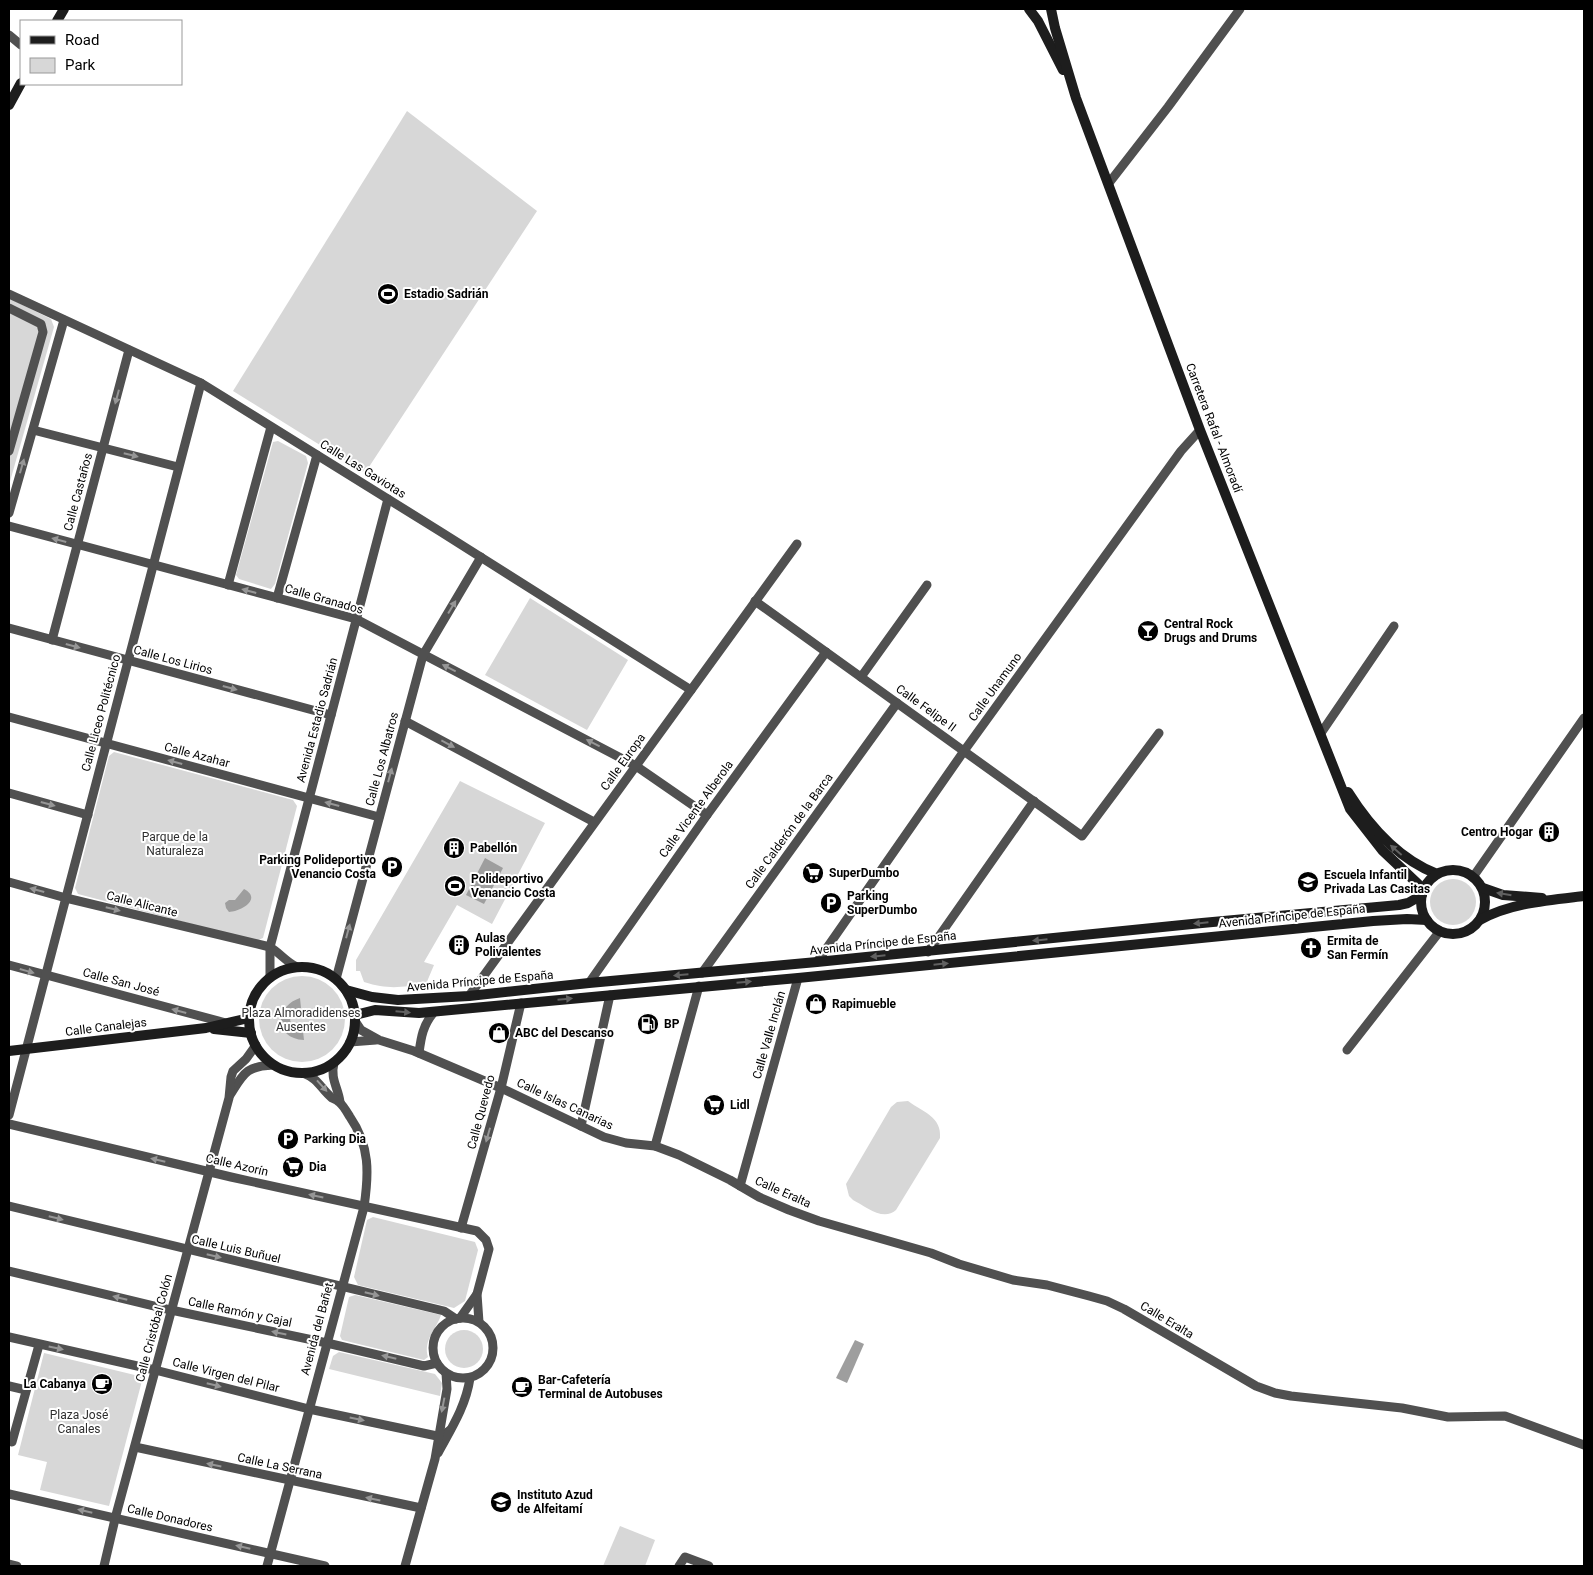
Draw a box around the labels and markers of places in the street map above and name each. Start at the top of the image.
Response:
sports icon: Estadio Sadrián [376,282,400,306]
place label: Estadio Sadrián [404,287,489,301]
place label: Central Rock Drugs and Drums [1164,617,1257,645]
bar icon: Central Rock Drugs and Drums [1136,619,1160,643]
building icon: Centro Hogar [1537,820,1561,844]
place label: Centro Hogar [1461,825,1534,839]
building icon: Pabellón [442,836,466,860]
place label: Pabellón [470,841,517,855]
place label: Parking Polideportivo Venancio Costa [259,853,377,881]
parking icon: Parking Polideportivo Venancio Costa [380,855,404,879]
supermarket icon: SuperDumbo [801,861,825,885]
place label: SuperDumbo [829,866,899,880]
place label: Escuela Infantil Privada Las Casitas [1324,868,1430,896]
school or university icon: Escuela Infantil Privada Las Casitas [1296,870,1320,894]
place label: Polideportivo Venancio Costa [471,872,556,900]
sports icon: Polideportivo Venancio Costa [443,874,467,898]
place label: Parking SuperDumbo [847,889,917,917]
parking icon: Parking SuperDumbo [819,891,843,915]
place label: Aulas Polivalentes [475,931,541,959]
building icon: Aulas Polivalentes [447,933,471,957]
place label: Ermita de San Fermín [1327,934,1389,962]
church icon: Ermita de San Fermín [1299,936,1323,960]
shop icon: Rapimueble [804,992,828,1016]
place label: Rapimueble [832,997,897,1011]
fuel station icon: BP [636,1012,660,1036]
place label: BP [664,1017,680,1031]
shop icon: ABC del Descanso [487,1021,511,1045]
place label: ABC del Descanso [515,1026,614,1040]
supermarket icon: Lidl [702,1093,726,1117]
place label: Lidl [730,1098,750,1112]
parking icon: Parking Dia [276,1127,300,1151]
place label: Parking Dia [304,1132,367,1146]
supermarket icon: Dia [281,1155,305,1179]
place label: Dia [309,1160,327,1174]
cafe icon: La Cabanya [90,1372,114,1396]
place label: Bar-Cafetería Terminal de Autobuses [538,1373,663,1401]
cafe icon: Bar-Cafetería Terminal de Autobuses [510,1375,534,1399]
place label: La Cabanya [24,1377,87,1391]
place label: Instituto Azud de Alfeitamí [517,1488,593,1516]
school or university icon: Instituto Azud de Alfeitamí [489,1490,513,1514]

